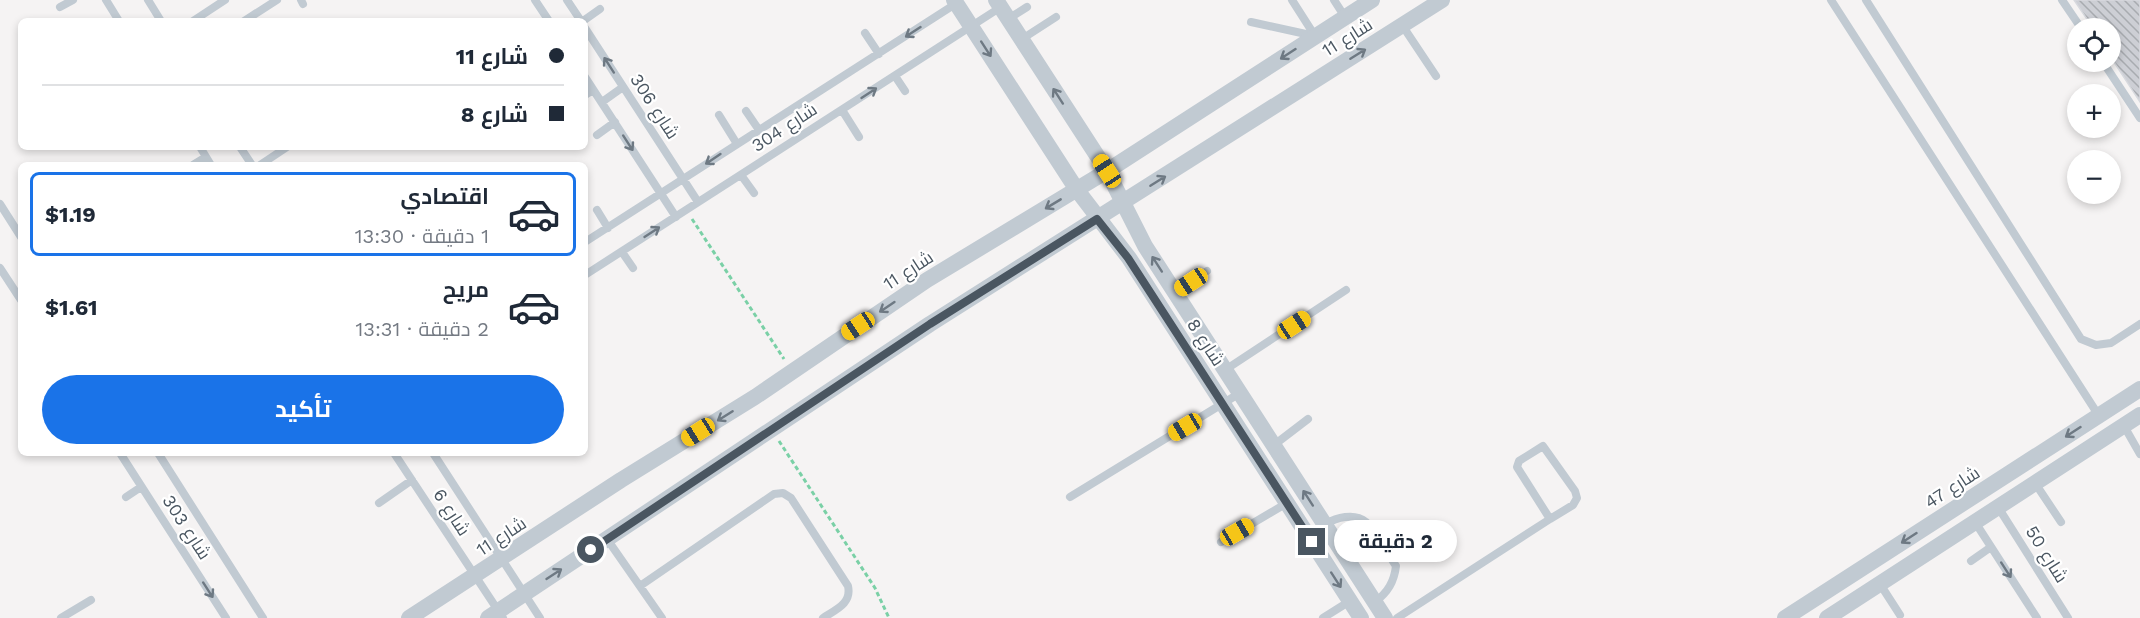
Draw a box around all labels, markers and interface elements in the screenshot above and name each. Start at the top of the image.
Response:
street label: شارع 11 [1318,14,1377,62]
map controls [2067,18,2121,204]
button: locate [2067,18,2121,72]
one-way arrow [905,26,922,38]
one-way arrow [980,40,992,57]
text: شارع 11 [456,44,528,69]
one-way arrow [1349,47,1366,60]
one-way arrow [1280,48,1296,60]
one-way arrow [603,57,615,74]
street label: شارع 306 [624,69,684,144]
button: + [2067,84,2121,138]
one-way arrow [860,86,877,98]
one-way arrow [1052,88,1064,105]
street label: شارع 304 [747,98,822,158]
text: شارع 8 [461,102,528,127]
one-way arrow [622,135,635,152]
button: − [2067,150,2121,204]
car [1090,151,1124,191]
one-way arrow [706,153,722,165]
one-way arrow [1149,174,1166,187]
text: اقتصادي [400,184,489,209]
icon: car [507,187,561,241]
one-way arrow [1045,199,1062,211]
text: $1.19 [45,202,96,227]
text: 1 دقيقة · 13:30 [355,224,489,248]
one-way arrow [643,226,660,238]
street label: شارع 11 [879,246,938,295]
one-way arrow [1150,256,1162,273]
car [1171,265,1211,299]
text: مريح [443,277,489,302]
icon: car [507,280,561,334]
text: $1.61 [45,295,97,320]
one-way arrow [879,301,896,313]
car [1274,308,1314,342]
car [838,309,878,343]
street label: شارع 8 [1181,314,1229,371]
text: 2 دقيقة · 13:31 [355,317,489,341]
button: تأكيد [42,375,564,444]
one-way arrow [717,410,734,422]
car [1165,410,1205,444]
car [678,415,718,449]
one-way arrow [2065,427,2082,439]
street label: شارع 47 [1921,462,1984,514]
street label: شارع 6 [427,484,475,541]
one-way arrow [1302,490,1314,507]
street label: شارع 303 [157,491,216,564]
street label: شارع 11 [472,512,531,561]
car [1217,515,1257,549]
callout: 2 دقيقة [1333,521,1456,563]
street label: شارع 50 [2020,522,2073,587]
route end [1298,528,1325,555]
text: 2 دقيقة [1358,529,1433,553]
one-way arrow [1901,532,1918,544]
route start [577,536,604,563]
one-way arrow [2000,561,2012,578]
one-way arrow [546,568,562,580]
one-way arrow [1330,571,1343,588]
one-way arrow [202,582,214,598]

